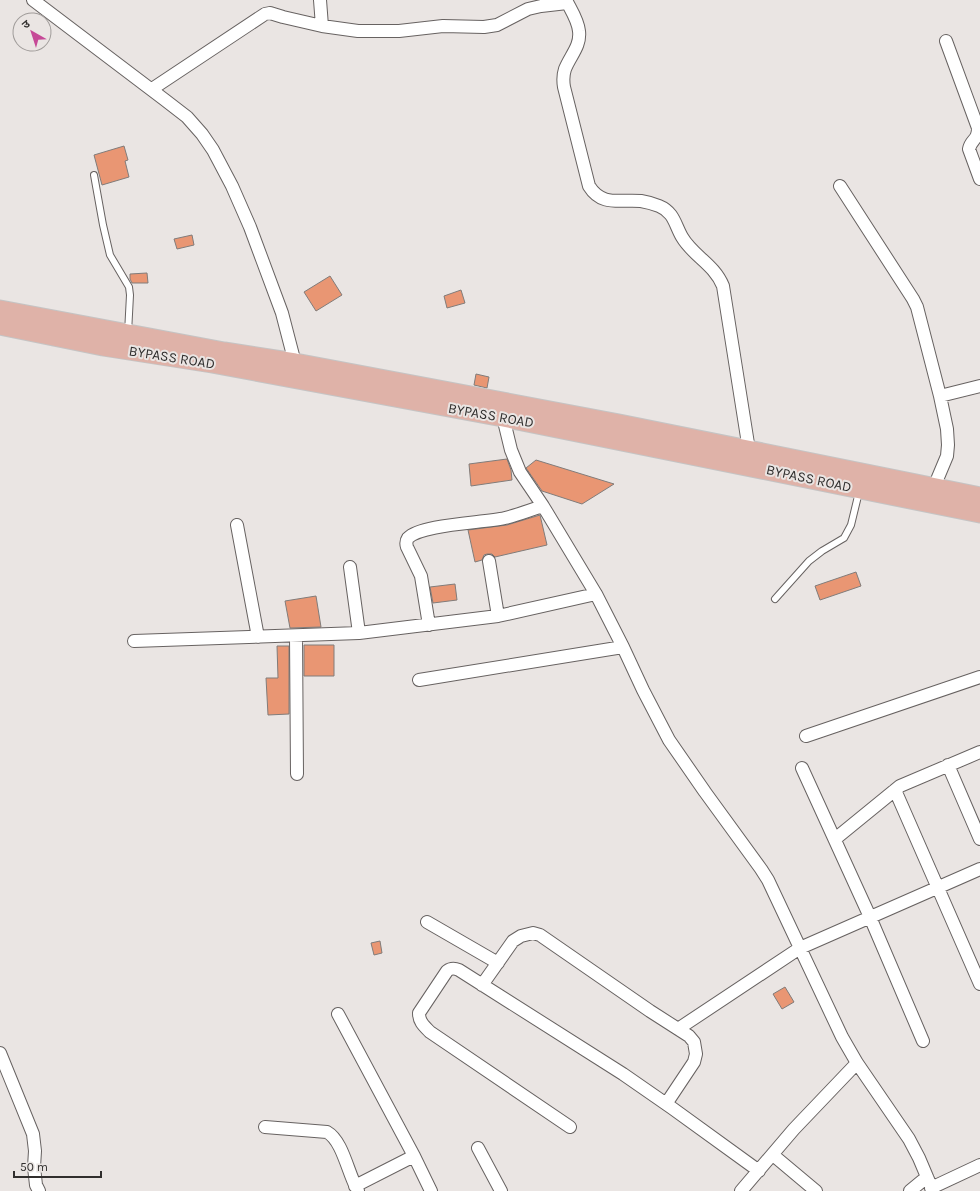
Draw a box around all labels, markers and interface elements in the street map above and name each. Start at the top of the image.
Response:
north arrow [12,12,52,52]
text: उ [19,17,33,32]
street label: BYPASS ROAD [128,342,216,373]
street label: BYPASS ROAD [447,400,535,431]
street label: BYPASS ROAD [765,461,853,496]
scale bar [14,1153,101,1179]
text: 50 m [20,1160,48,1174]

